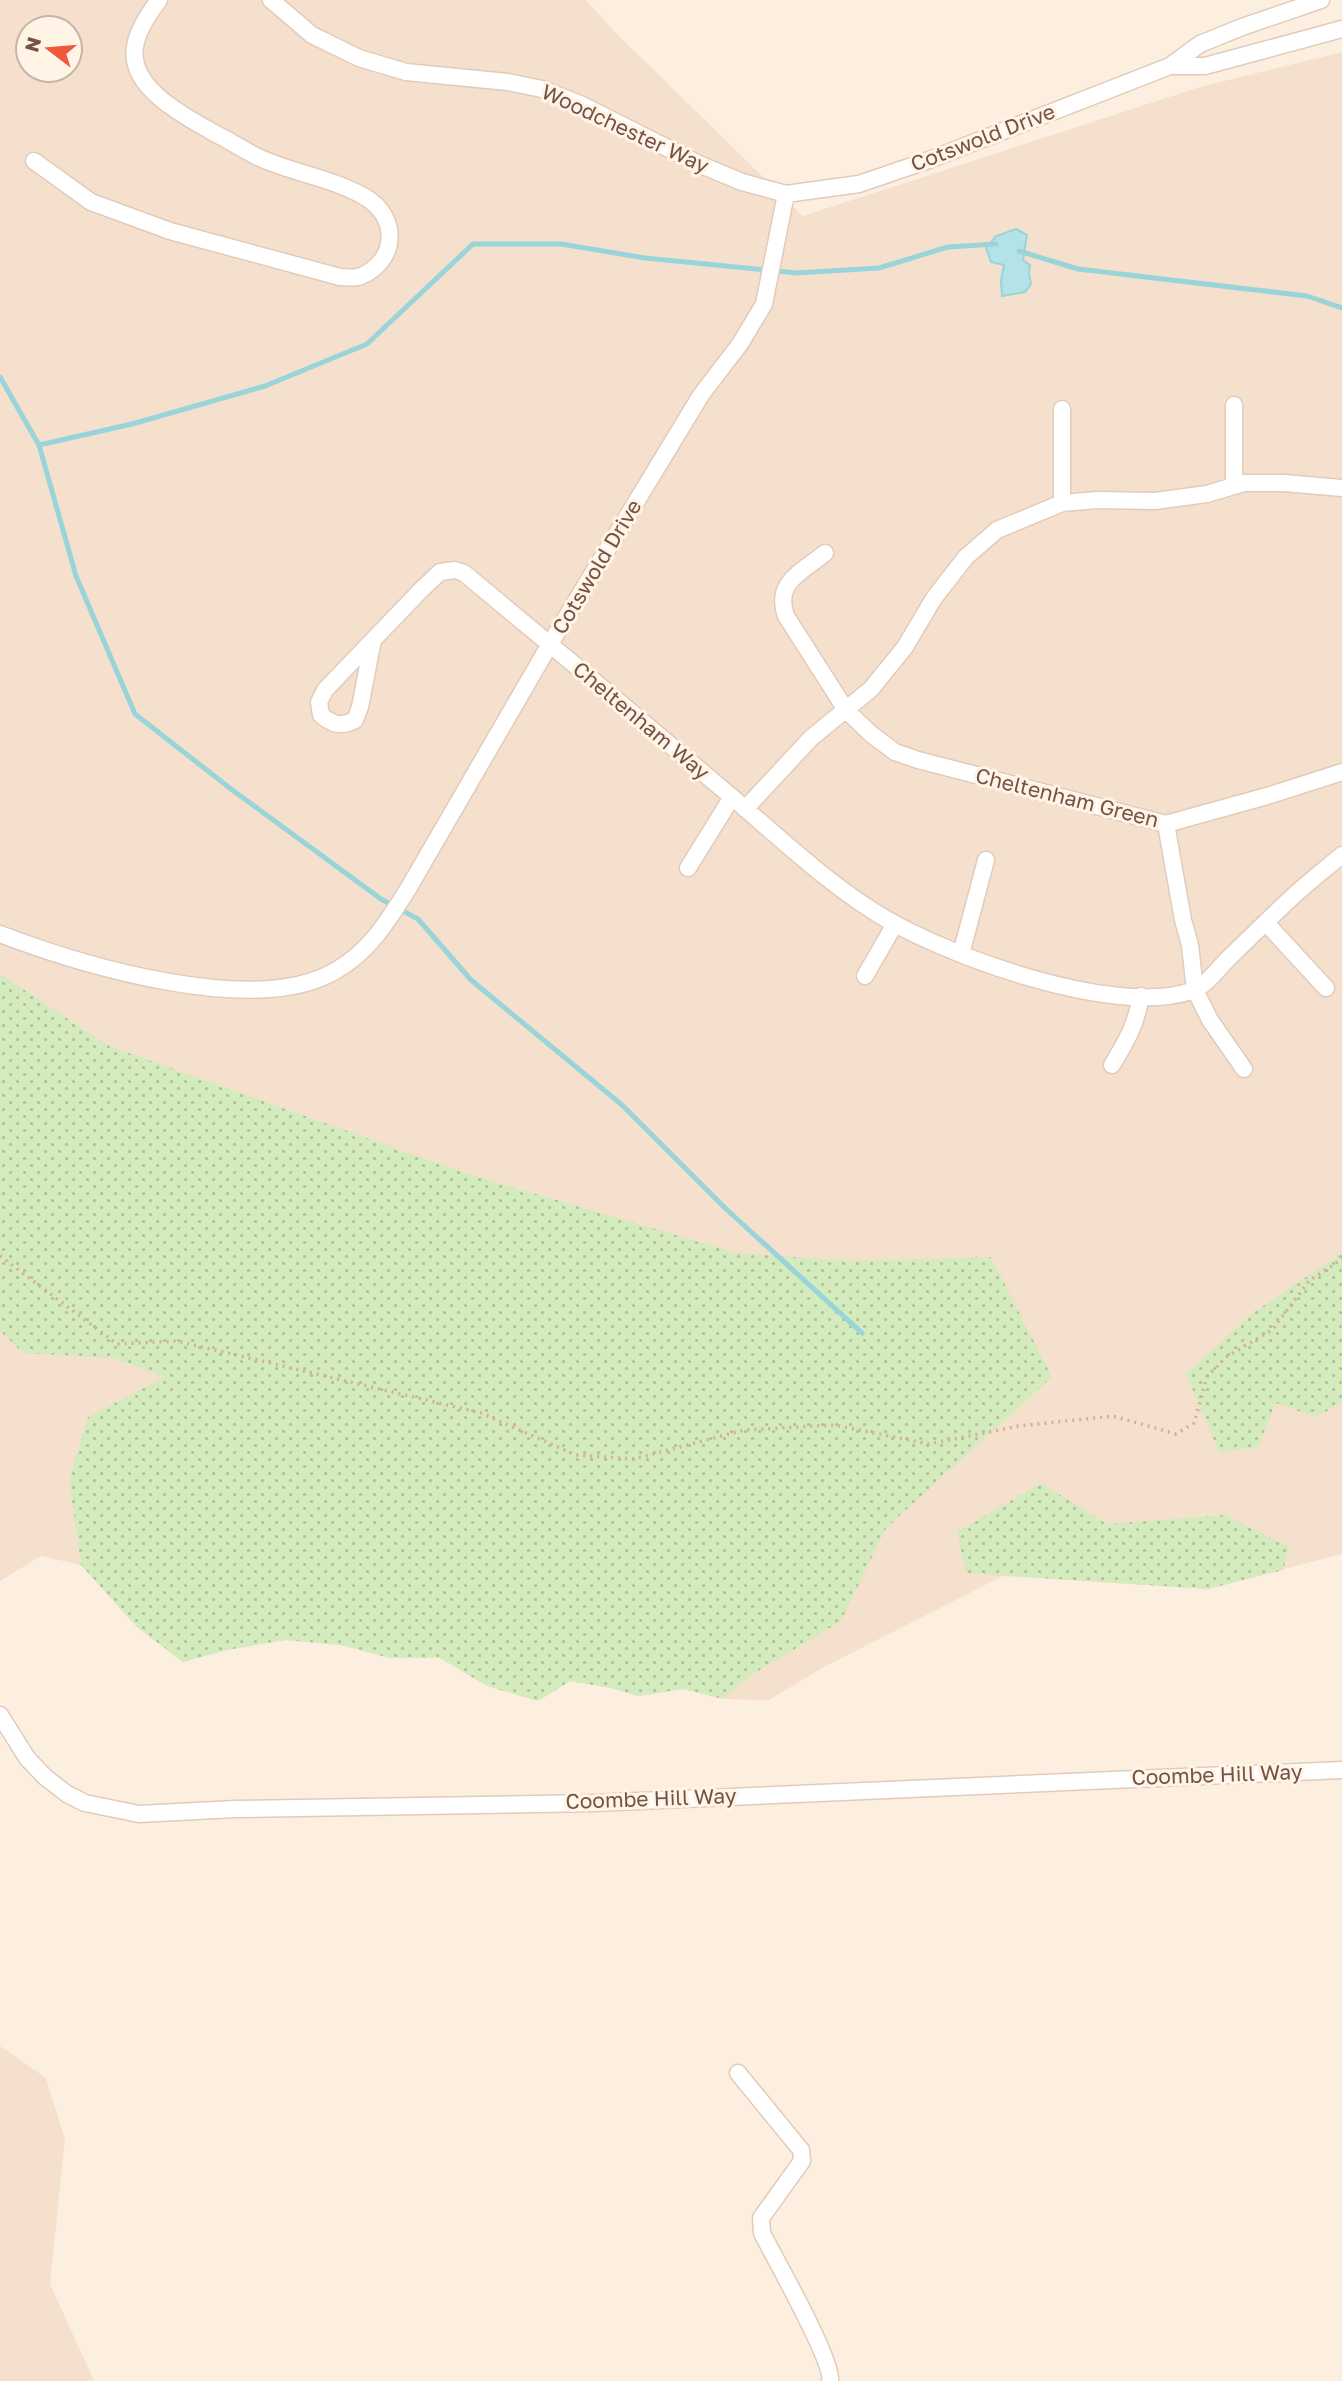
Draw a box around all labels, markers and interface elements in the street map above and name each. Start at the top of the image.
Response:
north arrow [14,14,84,84]
text: N [19,34,45,54]
street label: Woodchester Way [538,78,713,178]
street label: Cotswold Drive [907,98,1059,177]
street label: Cotswold Drive [546,494,647,639]
street label: Cheltenham Way [568,656,715,785]
street label: Cheltenham Green [973,762,1162,832]
street label: Coombe Hill Way [1131,1758,1303,1790]
street label: Coombe Hill Way [565,1782,737,1814]

